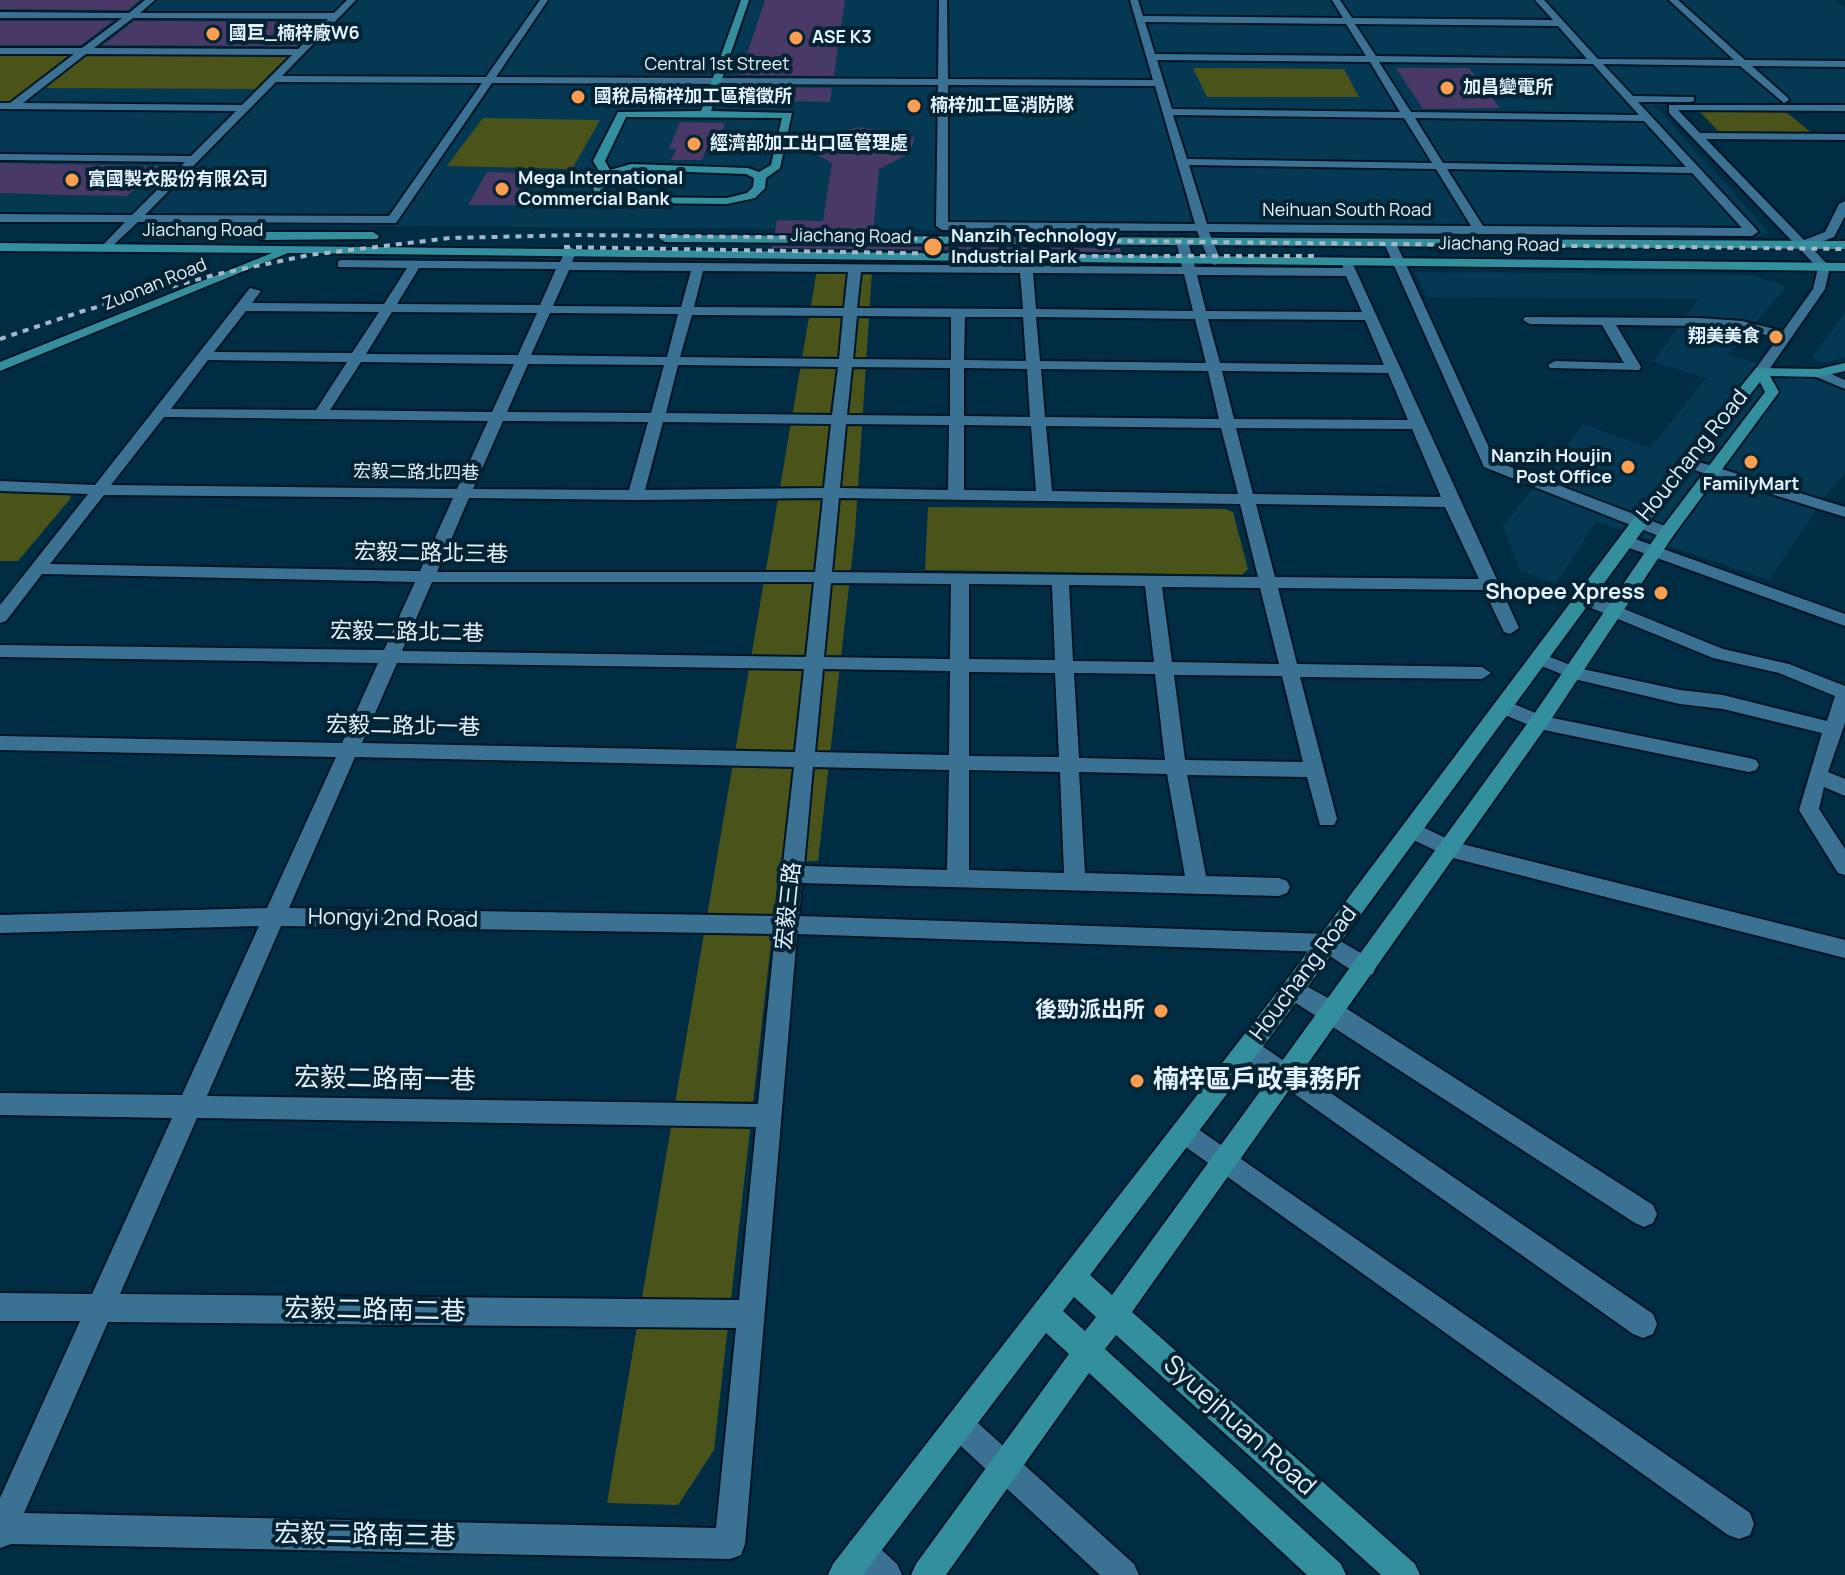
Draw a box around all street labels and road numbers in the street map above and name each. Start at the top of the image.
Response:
street label: Central 1st Street [644,54,790,76]
street label: Neihuan South Road [1262,200,1432,222]
street label: Jiachang Road [143,220,263,242]
street label: Jiachang Road [790,225,912,249]
street label: Jiachang Road [1438,233,1560,257]
street label: Zuonan Road [100,254,210,316]
street label: Houchang Road [1632,385,1754,527]
street label: 宏毅二路北四巷 [353,461,479,485]
street label: 宏毅二路北三巷 [354,539,508,569]
street label: 宏毅二路北二巷 [330,618,484,648]
street label: 宏毅二路北一巷 [326,712,480,742]
street label: 宏毅三路 [771,861,807,951]
street label: Houchang Road [1245,902,1363,1046]
street label: Hongyi 2nd Road [308,904,478,934]
street label: 宏毅二路南一巷 [294,1063,476,1097]
street label: 宏毅二路南二巷 [284,1294,466,1328]
street label: Syuejhuan Road [1156,1349,1322,1503]
street label: 宏毅二路南三巷 [274,1519,456,1553]

